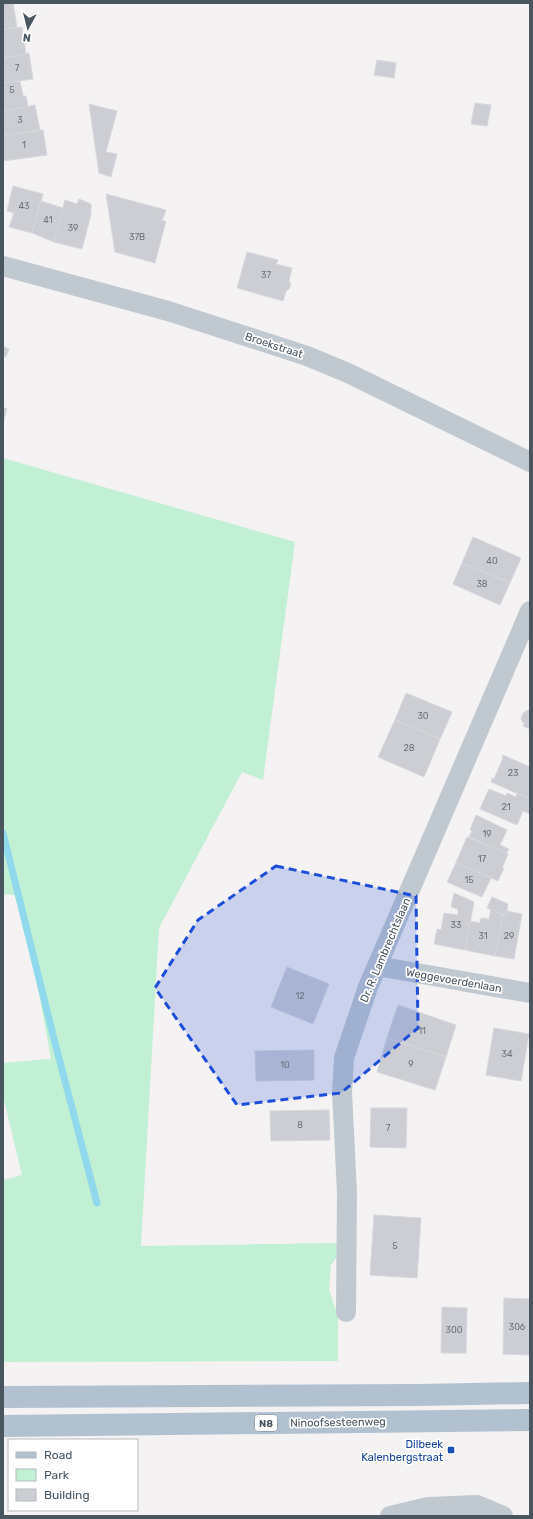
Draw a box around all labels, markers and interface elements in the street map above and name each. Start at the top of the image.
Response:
north arrow [8,8,48,48]
text: N [22,30,32,44]
house number: 7 [15,63,20,73]
house number: 5 [9,85,15,95]
house number: 3 [17,115,23,125]
house number: 1 [22,140,26,150]
house number: 43 [19,201,30,211]
house number: 41 [43,215,53,225]
house number: 39 [68,223,78,233]
house number: 37B [129,232,145,242]
house number: 37 [261,270,271,280]
street label: Broekstraat [243,330,305,361]
house number: 40 [486,556,498,566]
house number: 38 [476,579,488,589]
house number: 30 [417,711,429,721]
house number: 28 [403,743,415,753]
house number: 23 [508,768,518,778]
house number: 21 [501,802,511,812]
house number: 19 [482,829,492,839]
house number: 17 [478,854,487,864]
house number: 15 [464,875,474,885]
street label: Dr. R. Lambrechtslaan [358,896,413,1004]
house number: 33 [451,920,461,930]
house number: 31 [478,931,488,941]
house number: 29 [504,931,514,941]
street label: Weggevoerdenlaan [405,966,503,995]
house number: 12 [295,991,305,1001]
house number: 11 [418,1026,426,1036]
house number: 34 [502,1049,513,1059]
house number: 9 [408,1059,414,1069]
house number: 10 [280,1060,290,1070]
house number: 8 [297,1120,303,1130]
house number: 7 [386,1123,391,1133]
house number: 5 [392,1241,398,1251]
house number: 306 [509,1322,526,1332]
house number: 300 [446,1325,463,1335]
road number: N8 [255,1415,277,1431]
street label: Ninoofsesteenweg [290,1415,386,1430]
place label: Dilbeek Kalenbergstraat [361,1438,444,1464]
legend [8,1439,138,1511]
marker: Dilbeek Kalenbergstraat [446,1445,456,1455]
text: Road [44,1448,72,1462]
text: Park [44,1468,70,1482]
text: Building [44,1488,90,1502]

